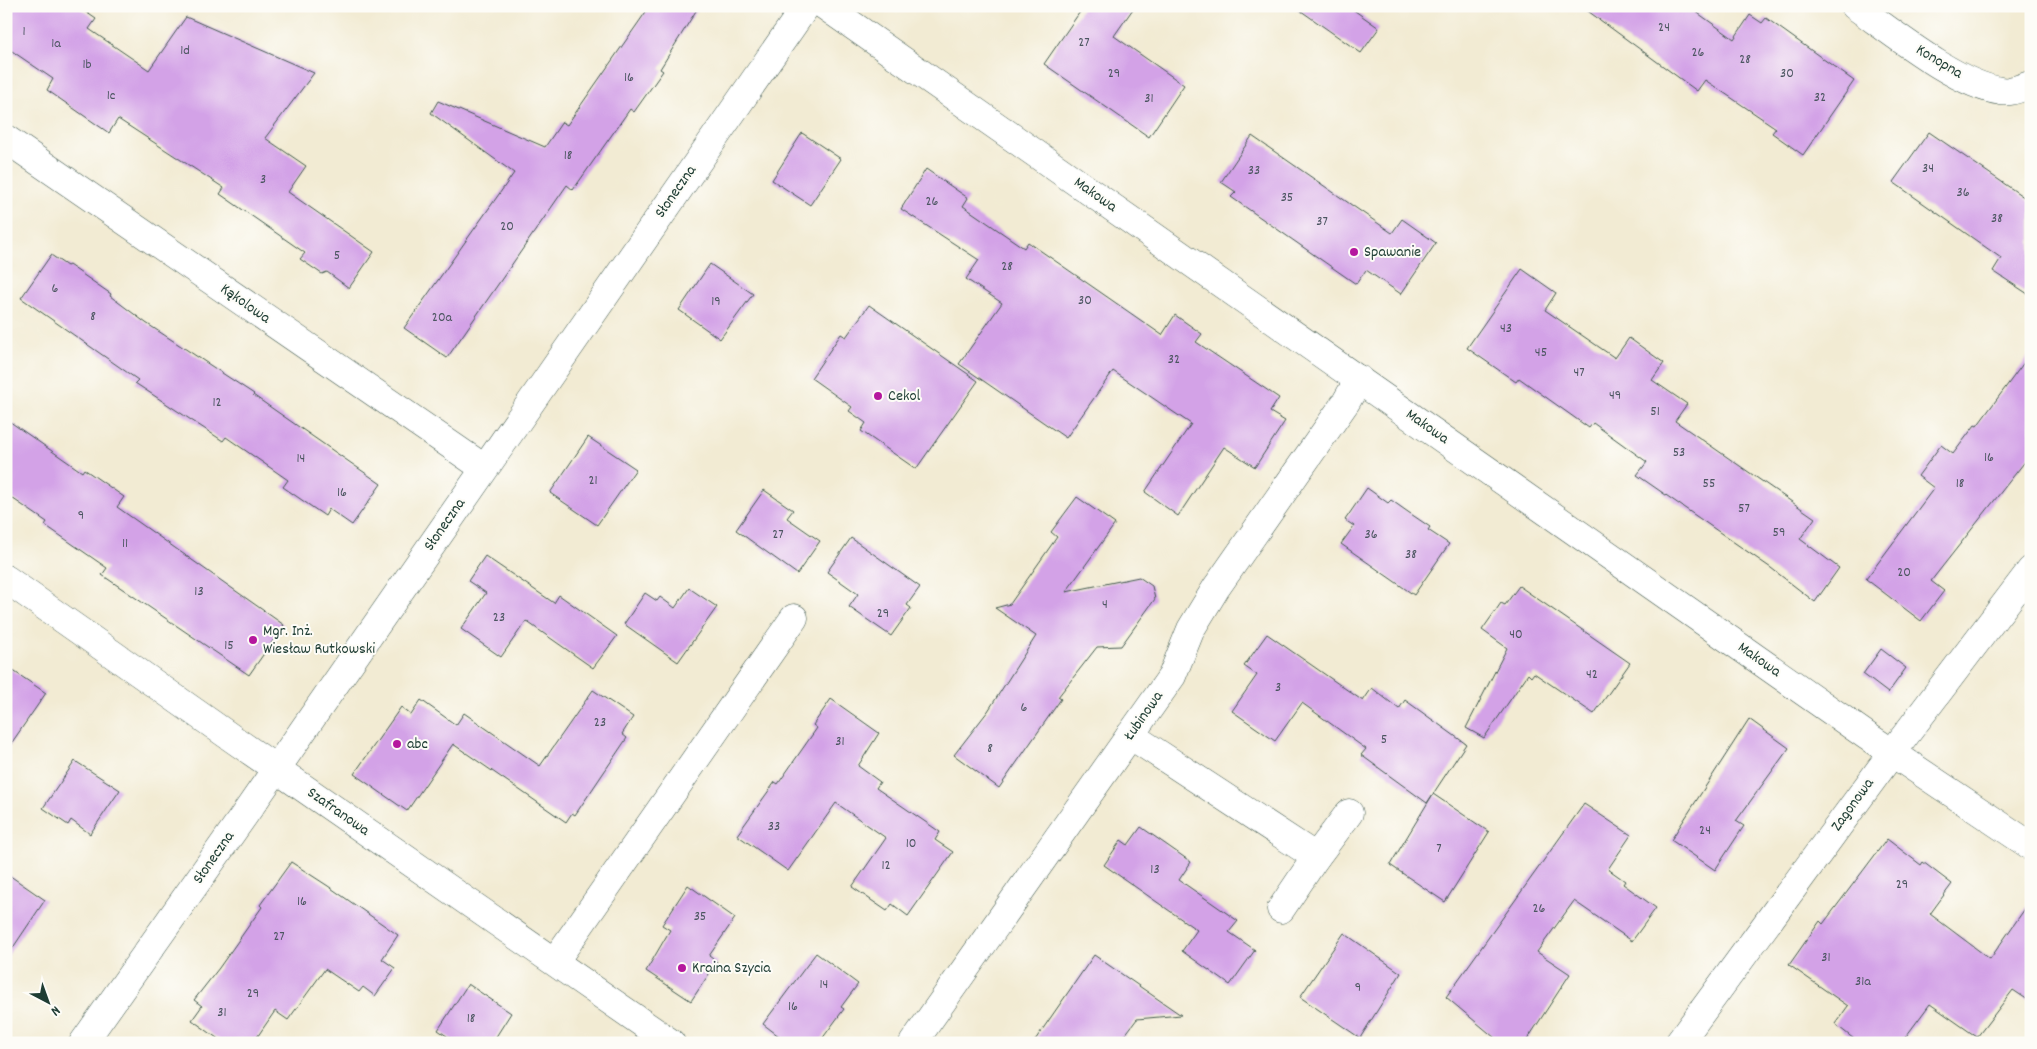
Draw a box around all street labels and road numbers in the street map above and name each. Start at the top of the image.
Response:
street label: Konopna [1911,39,1967,85]
street label: Słoneczna [649,160,703,223]
street label: Makowa [1069,172,1122,219]
street label: Kąkolowa [215,278,275,330]
street label: Makowa [1401,404,1454,451]
street label: Słoneczna [418,493,472,556]
street label: Makowa [1733,637,1786,684]
street label: Łubinowa [1118,686,1170,746]
street label: Zagonowa [1826,773,1881,836]
street label: Szafranowa [302,782,374,842]
street label: Słoneczna [187,826,241,889]

